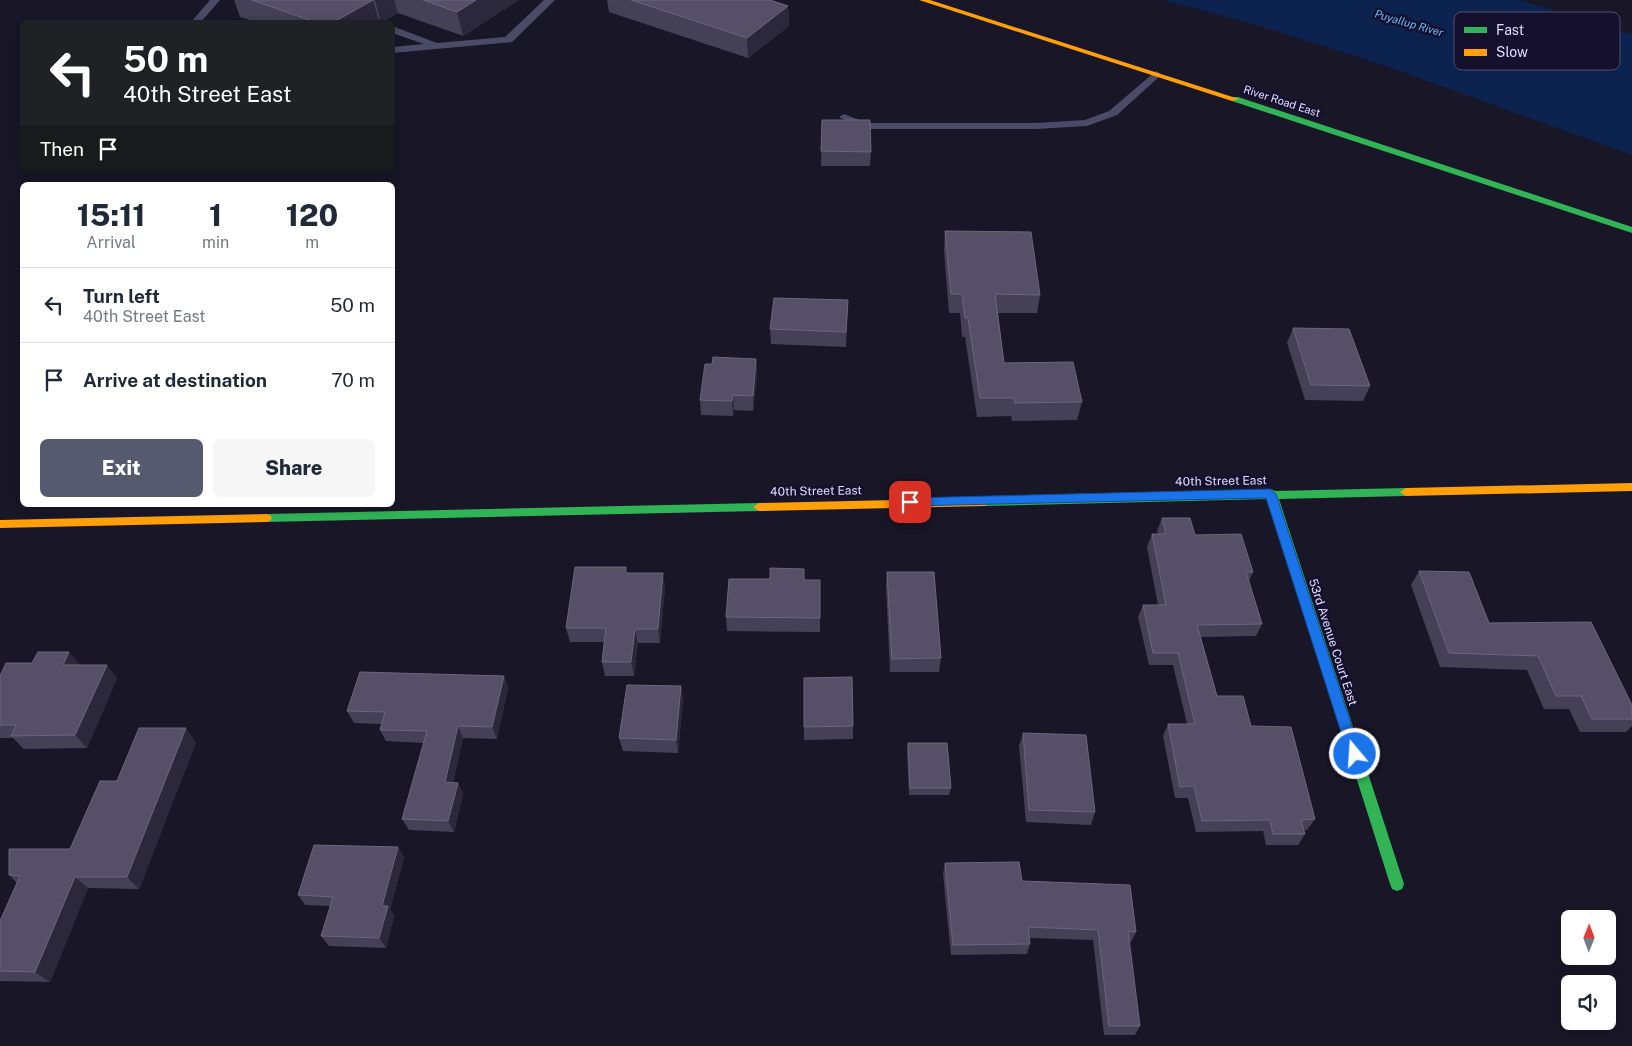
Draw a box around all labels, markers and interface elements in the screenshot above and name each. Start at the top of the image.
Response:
water label: Puyallup River [1373,7,1445,39]
legend [1454,12,1620,70]
text: Fast [1496,22,1524,38]
text: 50 m [123,39,208,80]
icon: left [40,40,105,105]
text: Slow [1496,44,1528,60]
text: 40th Street East [123,81,291,107]
street label: River Road East [1242,83,1322,119]
icon: arrive [94,135,122,163]
text: Then [40,138,84,160]
text: 15:11 [77,197,145,233]
text: 1 [209,197,222,233]
text: 120 [286,197,338,233]
text: Arrival [86,233,136,252]
text: min [202,233,229,252]
text: m [305,233,319,252]
text: Turn left [83,285,160,307]
icon: left [40,291,68,319]
text: 50 m [330,294,375,316]
text: 40th Street East [83,307,206,326]
icon: arrive [40,366,68,394]
text: Arrive at destination [83,369,267,391]
text: 70 m [331,369,375,391]
button: Exit [40,439,203,497]
button: Share [213,439,375,497]
street label: 40th Street East [1175,473,1267,489]
pin [889,481,931,523]
street label: 40th Street East [770,483,862,499]
icon: arrive [896,488,924,516]
street label: 53rd Avenue Court East [1306,577,1360,708]
position arrow [1328,727,1380,779]
north arrow [1561,910,1616,965]
map controls [1561,910,1616,1030]
button: sound [1561,975,1616,1030]

